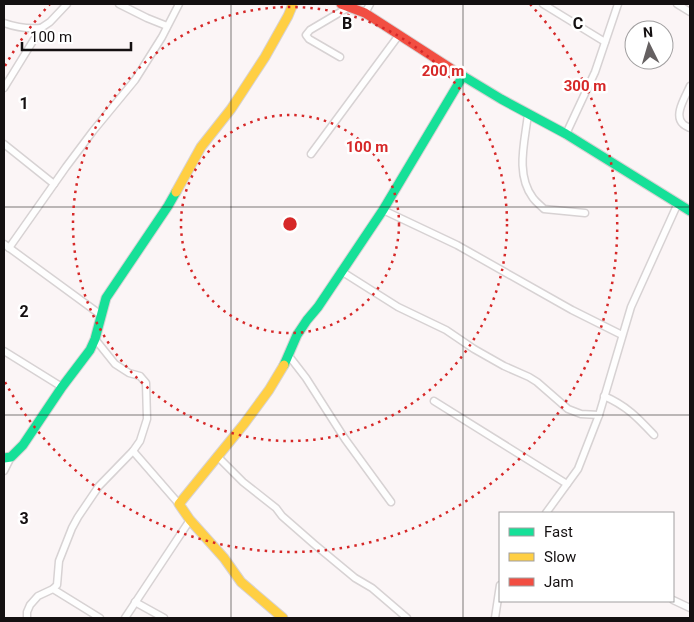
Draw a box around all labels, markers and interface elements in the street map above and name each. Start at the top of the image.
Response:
text: B [342,14,352,33]
text: C [573,14,583,33]
scale bar [22,20,131,52]
north arrow [624,20,674,70]
text: N [642,24,653,40]
text: 100 m [30,28,72,46]
text: 200 m [422,62,464,80]
text: 300 m [564,77,606,95]
text: 1 [19,94,29,113]
text: 100 m [346,138,388,156]
centre of rings [281,215,299,233]
text: 2 [19,302,29,321]
text: 3 [19,509,29,528]
legend [499,512,674,602]
text: Fast [544,523,573,541]
text: Slow [544,548,576,566]
text: Jam [544,573,574,591]

